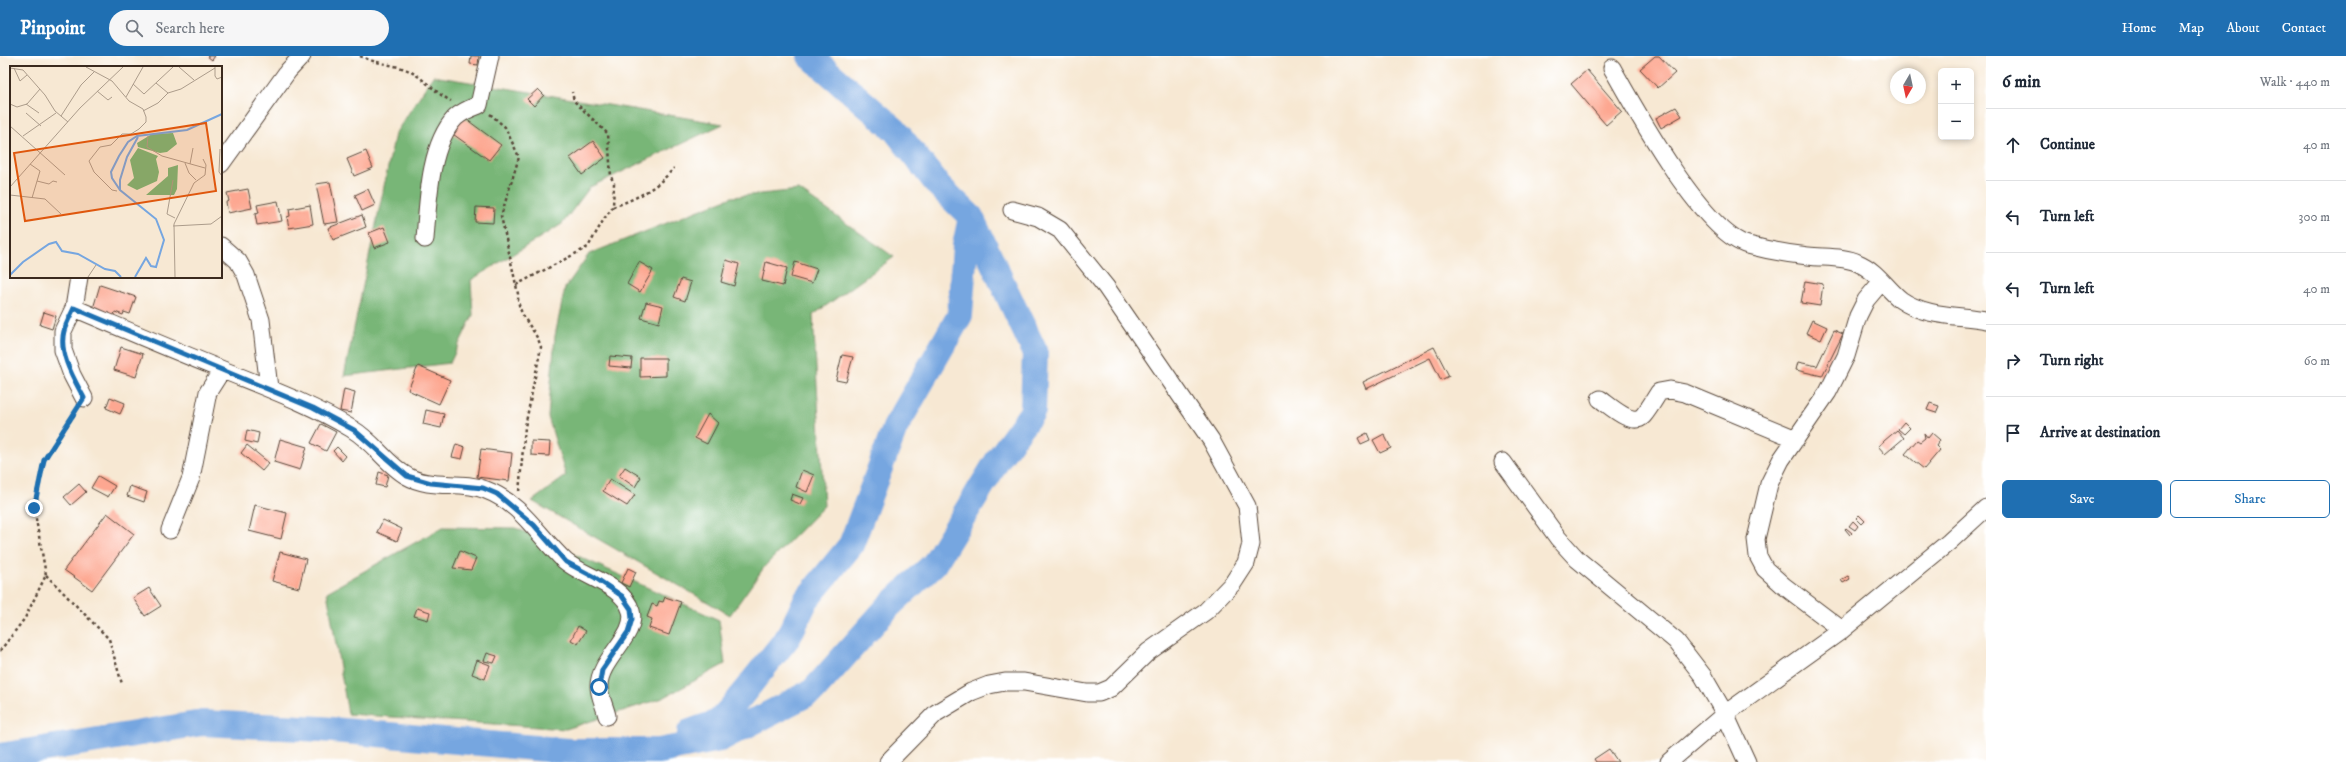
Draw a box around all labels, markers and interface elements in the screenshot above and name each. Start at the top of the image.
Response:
search box [109,10,389,46]
text: Pinpoint [20,17,85,40]
icon: search [123,17,145,39]
text: Search here [155,19,225,38]
text: Home [2122,19,2156,37]
text: Map [2178,19,2204,37]
text: About [2226,19,2260,37]
text: Contact [2282,19,2326,37]
inset map [10,66,222,278]
north arrow [1890,68,1926,104]
map controls [1938,68,1974,140]
button: + [1938,68,1974,104]
text: 6 min [2002,71,2041,93]
text: Walk · 440 m [2260,74,2330,90]
button: − [1938,104,1974,140]
icon: ahead [2002,134,2024,156]
text: Continue [2040,135,2095,154]
text: 40 m [2303,137,2330,153]
icon: left [2002,206,2024,228]
text: Turn left [2040,207,2094,226]
text: 300 m [2299,209,2330,225]
icon: left [2002,278,2024,300]
text: Turn left [2040,279,2094,298]
text: 40 m [2303,281,2330,297]
icon: right [2002,350,2024,372]
text: Turn right [2040,351,2103,370]
text: 60 m [2304,353,2330,369]
icon: arrive [2002,422,2024,444]
text: Arrive at destination [2040,423,2160,442]
button: Save [2002,480,2162,518]
button: Share [2170,480,2330,518]
route end [25,499,43,517]
route start [590,678,608,696]

